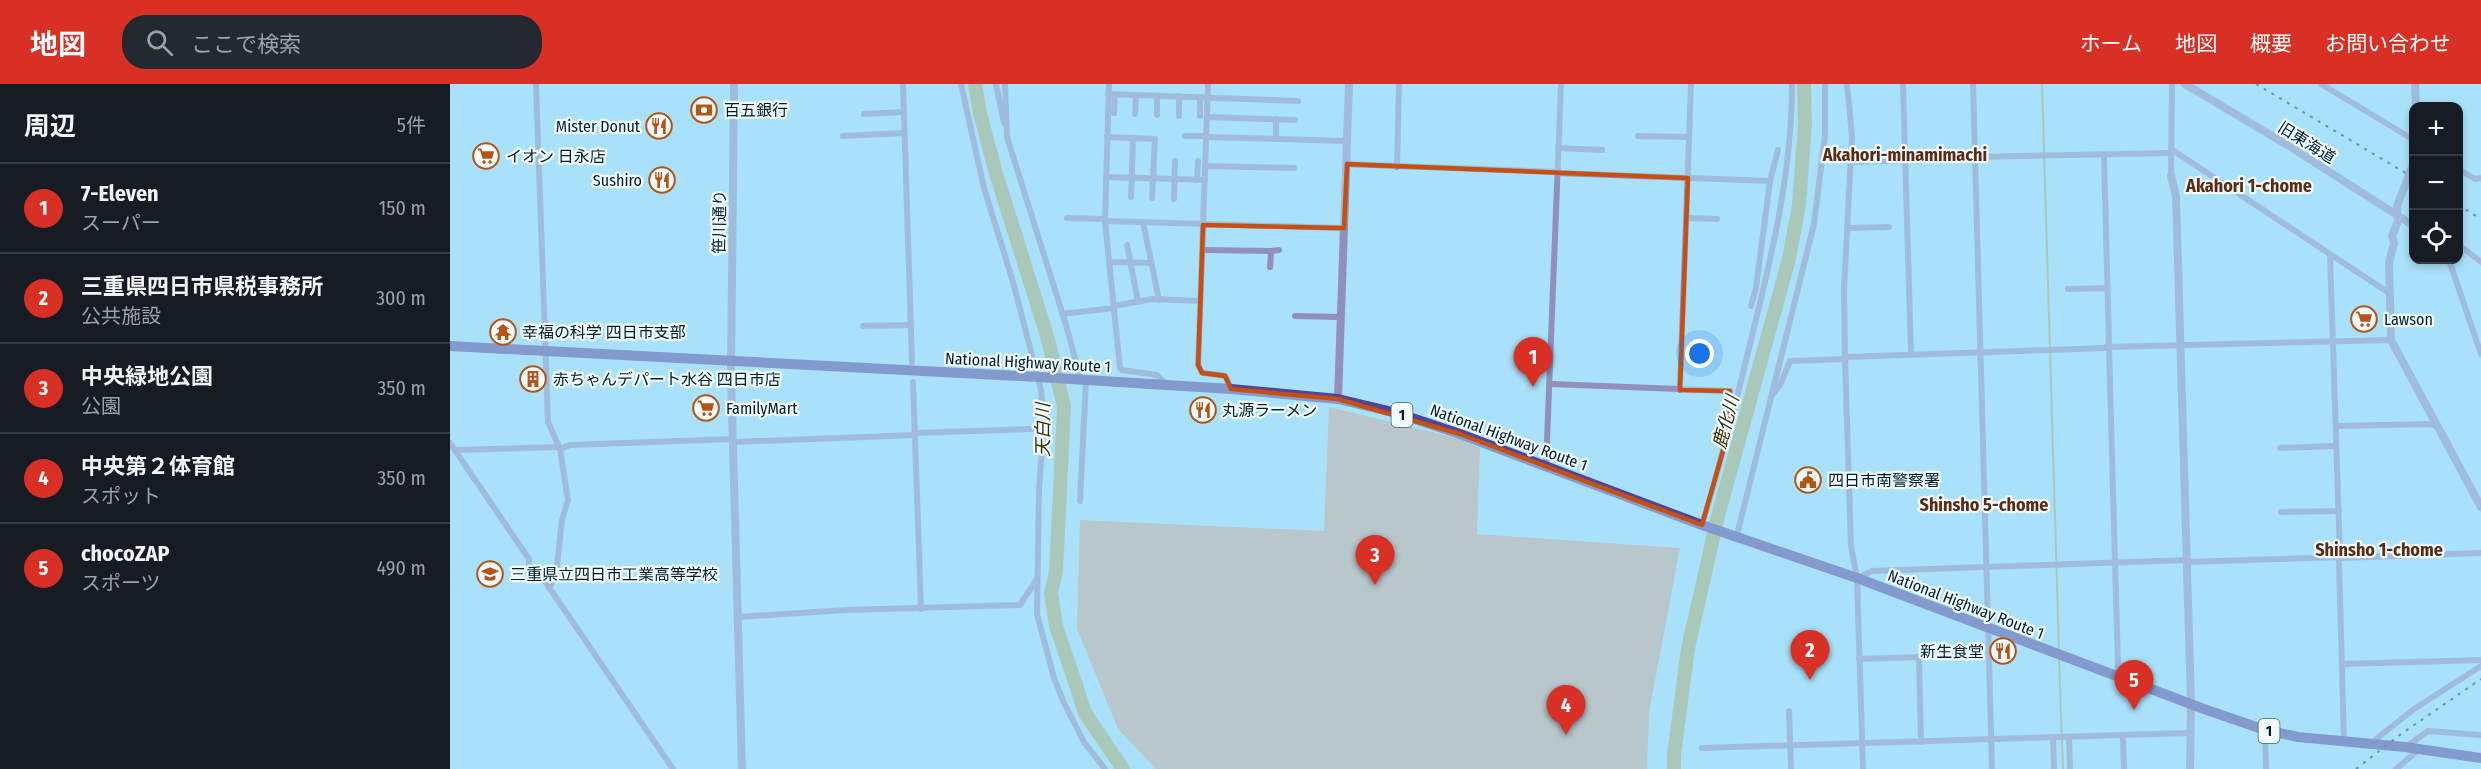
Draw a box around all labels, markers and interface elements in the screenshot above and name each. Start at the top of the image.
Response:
search box [122,15,542,69]
icon: search [143,26,176,59]
text: 地図 [30,28,86,61]
text: ここで検索 [191,31,301,58]
text: ホーム [2080,31,2142,57]
text: 地図 [2175,31,2217,57]
text: 概要 [2250,31,2292,57]
text: お問い合わせ [2325,31,2451,57]
bank icon: 百五銀行 [689,95,719,125]
place label: 百五銀行 [724,101,788,120]
map controls [2409,102,2463,264]
button: + [2409,102,2463,156]
text: 周辺 [24,111,76,142]
restaurant icon: Mister Donut [644,111,674,141]
text: 5件 [397,113,426,137]
place label: Mister Donut [556,117,641,136]
street label: 旧東海道 [2275,117,2339,167]
supermarket icon: イオン 日永店 [471,141,501,171]
district label: Akahori-minamimachi [1822,144,1987,166]
place label: イオン 日永店 [506,147,606,166]
button: − [2409,156,2463,210]
restaurant icon: Sushiro [647,165,677,195]
place label: Sushiro [593,171,642,190]
district label: Akahori 1-chome [2185,175,2312,197]
text: 7-Eleven [81,180,159,207]
street label: 笹川通り [709,190,730,254]
text: 1 [39,196,48,220]
text: 150 m [379,196,426,220]
button: locate [2409,210,2463,264]
text: スーパー [81,211,161,235]
text: 三重県四日市県税事務所 [81,273,323,300]
text: 2 [39,286,48,310]
text: 300 m [376,286,426,310]
text: 公共施設 [81,304,161,328]
supermarket icon: Lawson [2349,304,2379,334]
place label: Lawson [2384,310,2433,329]
temple icon: 幸福の科学 四日市支部 [488,317,518,347]
place label: 幸福の科学 四日市支部 [522,323,686,342]
pin: 1 [1514,338,1552,387]
your location [1685,339,1714,368]
street label: National Highway Route 1 [945,349,1111,376]
text: 中央緑地公園 [81,363,213,390]
building icon: 赤ちゃんデパート水谷 四日市店 [518,364,548,394]
place label: 赤ちゃんデパート水谷 四日市店 [553,370,781,389]
text: 3 [39,376,48,400]
text: 350 m [377,376,426,400]
water label: 鹿化川 [1708,391,1744,451]
supermarket icon: FamilyMart [691,393,721,423]
text: 公園 [81,394,121,418]
restaurant icon: 丸源ラーメン [1188,395,1218,425]
place label: FamilyMart [726,399,798,418]
street label: National Highway Route 1 [1428,400,1590,475]
water label: 天白川 [1032,401,1054,457]
place label: 丸源ラーメン [1222,401,1317,420]
road number: 1 [1392,403,1412,427]
text: 中央第２体育館 [81,453,235,480]
public building icon: 四日市南警察署 [1793,465,1823,495]
text: 4 [38,466,49,490]
text: 350 m [377,466,426,490]
place label: 四日市南警察署 [1828,471,1940,490]
text: スポット [81,484,161,508]
district label: Shinsho 5-chome [1920,494,2048,516]
pin: 3 [1356,536,1394,585]
district label: Shinsho 1-chome [2315,539,2443,561]
text: chocoZAP [81,540,170,567]
text: 5 [39,556,48,580]
text: 490 m [376,556,426,580]
school or university icon: 三重県立四日市工業高等学校 [475,559,505,589]
place label: 三重県立四日市工業高等学校 [510,565,718,584]
street label: National Highway Route 1 [1885,566,2047,643]
text: スポーツ [81,571,161,595]
pin: 2 [1790,630,1830,680]
restaurant icon: 新生食堂 [1988,636,2018,666]
place label: 新生食堂 [1920,642,1984,661]
pin: 5 [2114,660,2154,710]
pin: 4 [1546,686,1586,735]
road number: 1 [2258,719,2280,743]

